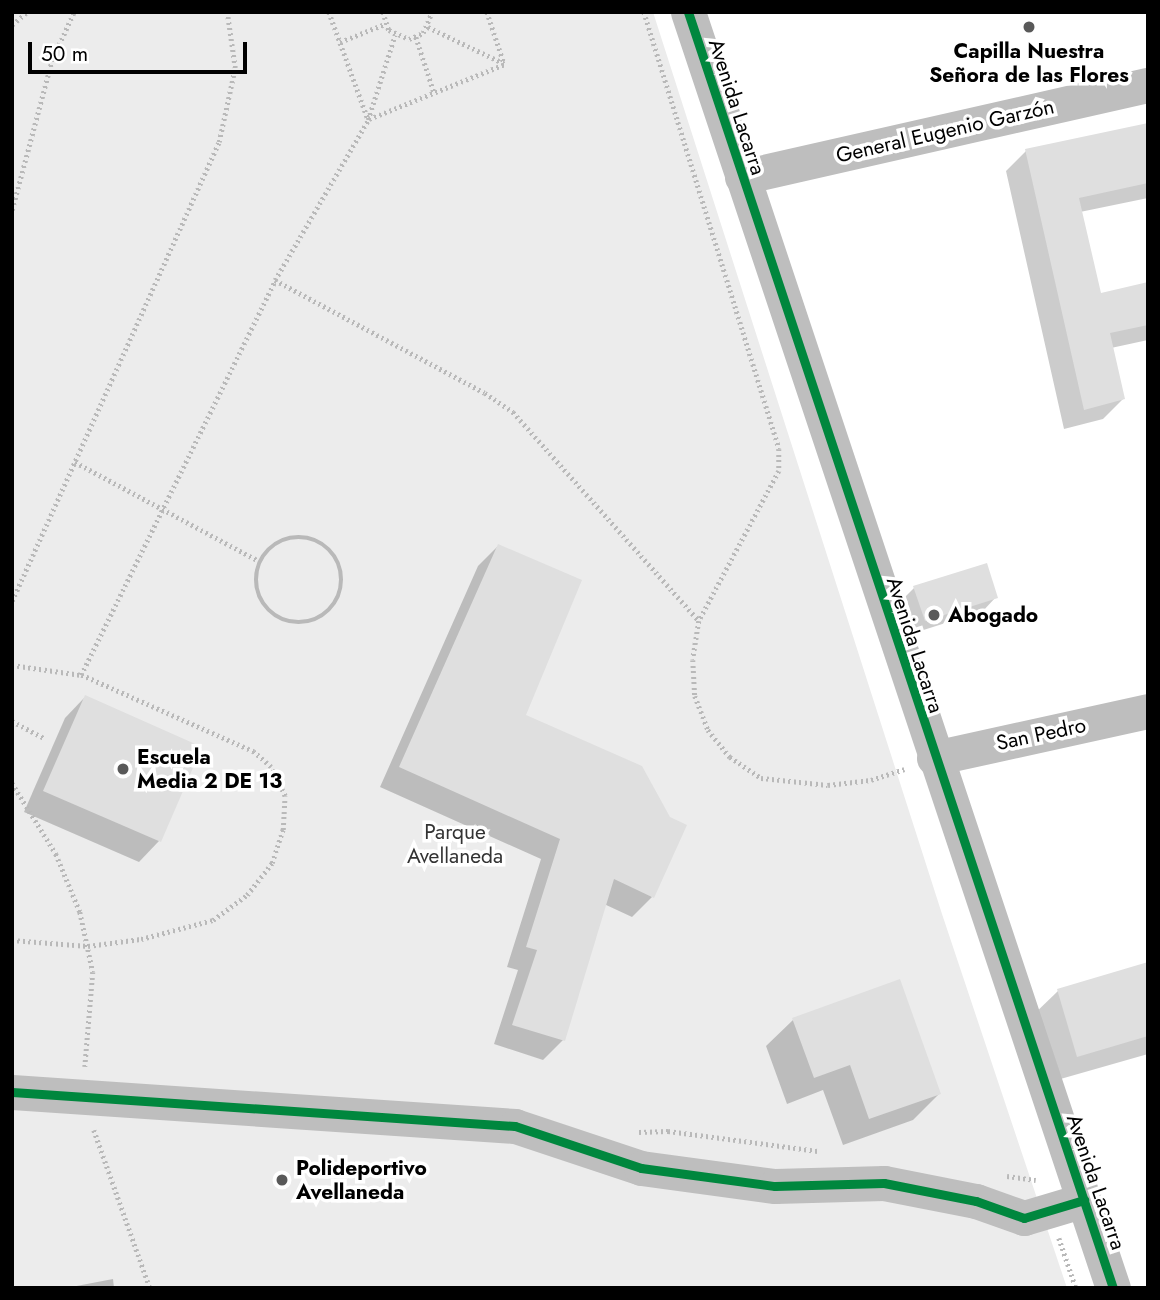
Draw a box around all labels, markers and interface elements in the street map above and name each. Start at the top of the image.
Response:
marker: Capilla Nuestra Señora de las Flores [1021,19,1037,35]
scale bar [32,28,250,72]
street label: Avenida Lacarra [703,36,771,178]
place label: Capilla Nuestra Señora de las Flores [929,38,1129,88]
text: 50 m [41,39,88,69]
street label: General Eugenio Garzón [834,94,1056,168]
street label: Avenida Lacarra [881,574,949,716]
place label: Abogado [948,602,1038,628]
marker: Abogado [926,607,942,623]
street label: San Pedro [994,712,1088,756]
place label: Escuela Media 2 DE 13 [137,744,282,794]
marker: Escuela Media 2 DE 13 [115,761,131,777]
park label: Parque Avellaneda [407,819,503,869]
street label: Avenida Lacarra [1061,1111,1131,1253]
place label: Polideportivo Avellaneda [296,1155,427,1205]
marker: Polideportivo Avellaneda [274,1172,290,1188]

